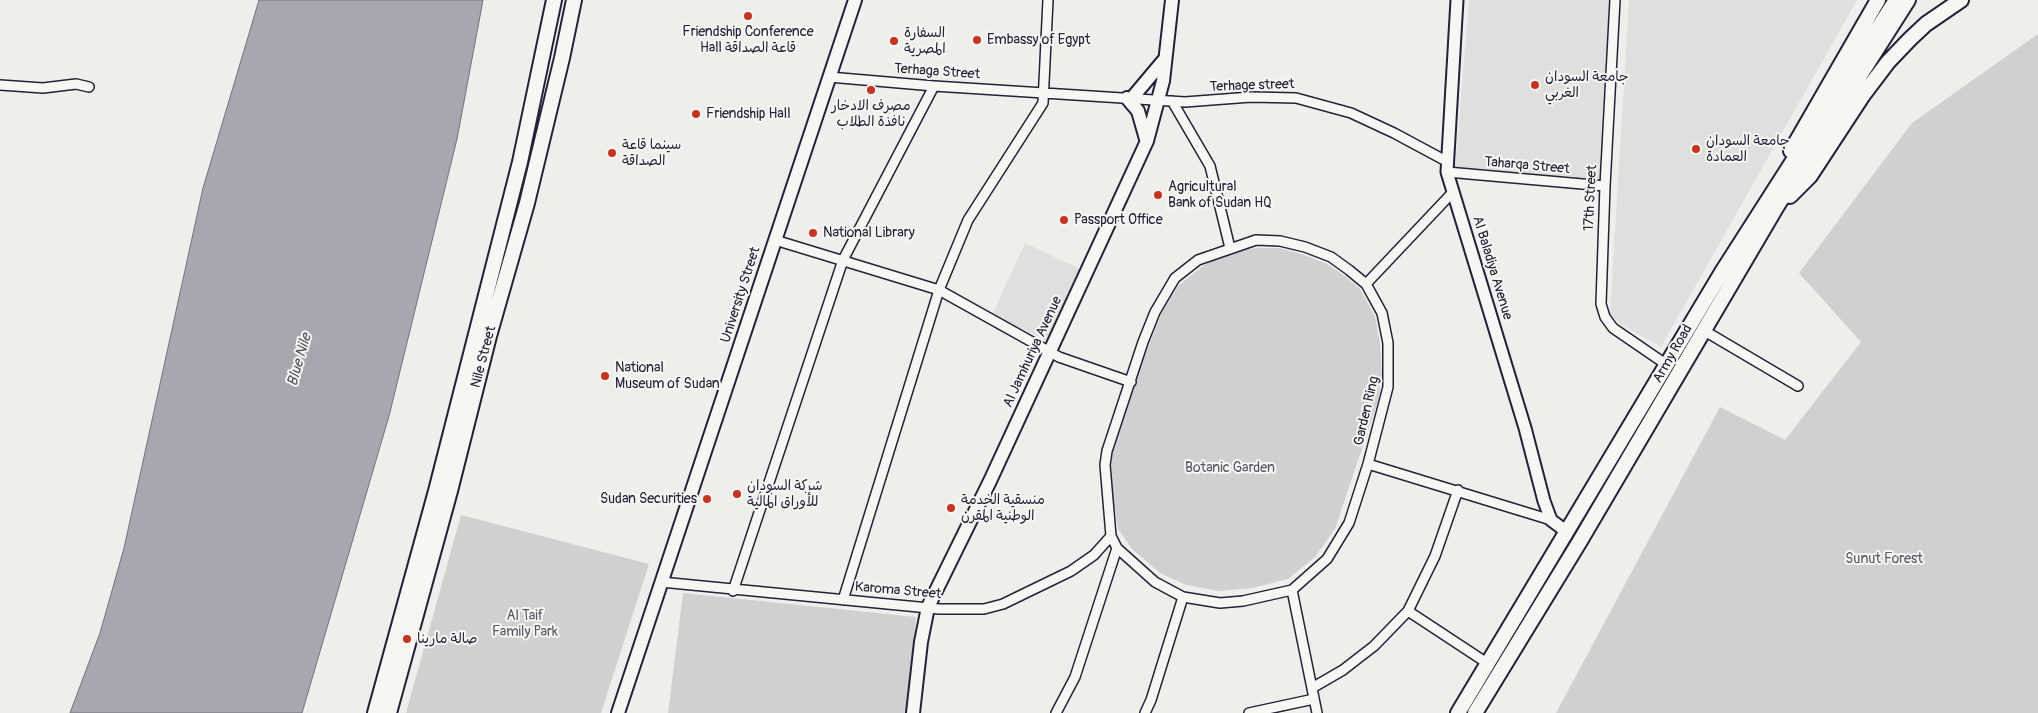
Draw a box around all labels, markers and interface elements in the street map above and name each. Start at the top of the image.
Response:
marker: Friendship Conference Hall قاعة الصداقة [742,10,754,22]
place label: Friendship Conference Hall قاعة الصداقة [682,24,814,56]
place label: السفارة المصرية [904,25,946,58]
place label: Embassy of Egypt [987,32,1090,48]
marker: Embassy of Egypt [971,34,983,46]
marker: السفارة المصرية [888,35,900,47]
street label: Terhaga Street [893,61,981,83]
place label: جامعة السودان الغربي [1545,69,1629,102]
street label: Terhage street [1209,76,1295,96]
marker: جامعة السودان الغربي [1529,79,1541,91]
marker: مصرف الادخار نافذة الطلاب [865,84,877,96]
place label: مصرف الادخار نافذة الطلاب [831,98,911,130]
place label: Friendship Hall [706,106,790,122]
marker: Friendship Hall [690,108,702,120]
place label: جامعة السودان العمادة [1706,133,1790,166]
place label: سينما قاعة الصداقة [622,137,681,170]
marker: جامعة السودان العمادة [1690,143,1702,155]
marker: سينما قاعة الصداقة [606,147,618,159]
street label: Taharqa Street [1484,154,1570,178]
street label: 17th Street [1581,165,1601,231]
place label: Agricultural Bank of Sudan HQ [1168,179,1272,212]
marker: Agricultural Bank of Sudan HQ [1152,189,1164,201]
place label: Passport Office [1074,212,1163,228]
marker: Passport Office [1058,214,1070,226]
street label: Al Baladiya Avenue [1468,214,1516,322]
place label: National Library [823,225,915,241]
marker: National Library [807,227,819,239]
street label: University Street [718,245,764,345]
street label: Al Jamhuriya Avenue [1000,294,1066,410]
street label: Army Road [1650,322,1696,386]
street label: Nile Street [468,324,500,390]
water label: Blue Nile [284,332,316,388]
place label: National Museum of Sudan [615,360,720,392]
marker: National Museum of Sudan [599,370,611,382]
street label: Garden Ring [1351,375,1383,447]
park label: Botanic Garden [1185,460,1275,476]
place label: شركة السودان للأوراق المالية [747,478,823,511]
marker: شركة السودان للأوراق المالية [731,488,743,500]
place label: Sudan Securities [600,491,697,507]
place label: منسقية الخدمة الوطنية المقرن [961,492,1045,524]
marker: Sudan Securities [701,493,713,505]
marker: منسقية الخدمة الوطنية المقرن [945,502,957,514]
park label: Sunut Forest [1845,551,1923,567]
street label: Karoma Street [854,579,942,603]
park label: Al Taif Family Park [492,608,558,640]
place label: صالة مارينا [417,631,478,647]
marker: صالة مارينا [401,633,413,645]

